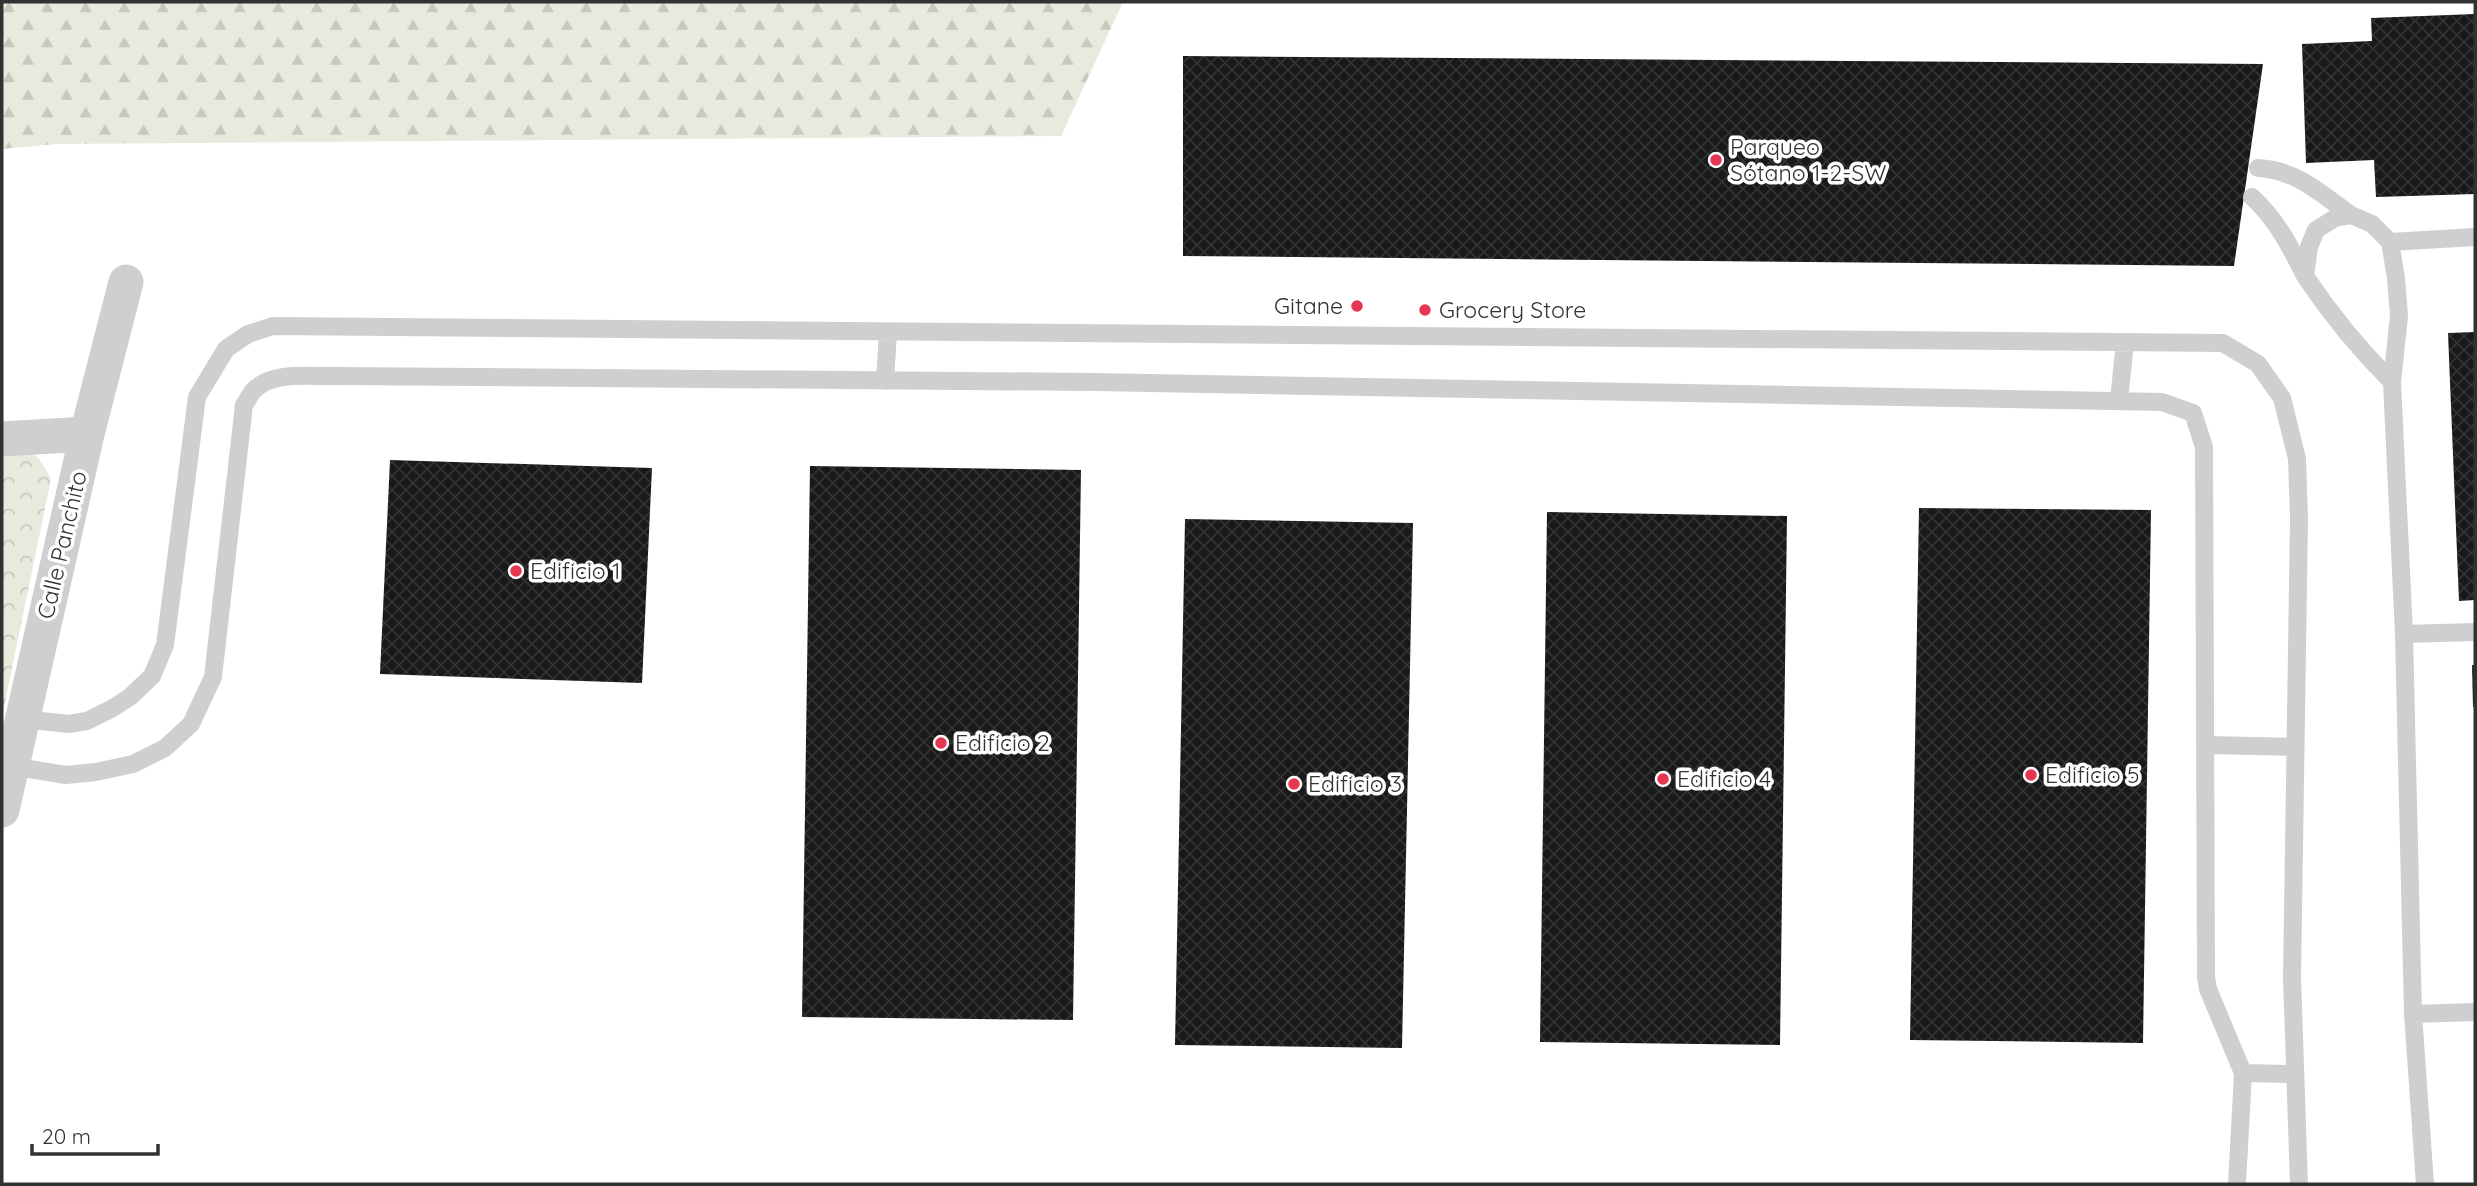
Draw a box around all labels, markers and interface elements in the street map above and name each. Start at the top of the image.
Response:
place label: Parqueo Sótano 1-2-SW [1730,132,1886,187]
marker: Parqueo Sótano 1-2-SW [1708,152,1724,168]
place label: Gitane [1274,291,1343,320]
place label: Grocery Store [1439,295,1586,324]
marker: Gitane [1349,298,1365,314]
marker: Grocery Store [1417,302,1433,318]
street label: Calle Panchito [30,468,93,622]
place label: Edificio 1 [530,556,621,585]
marker: Edificio 1 [508,563,524,579]
place label: Edificio 2 [955,728,1050,757]
marker: Edificio 2 [933,735,949,751]
place label: Edificio 5 [2045,760,2140,789]
place label: Edificio 4 [1677,764,1771,793]
marker: Edificio 5 [2023,767,2039,783]
place label: Edificio 3 [1308,769,1402,798]
marker: Edificio 4 [1655,771,1671,787]
marker: Edificio 3 [1286,776,1302,792]
scale bar [32,1112,158,1156]
text: 20 m [42,1123,91,1149]

